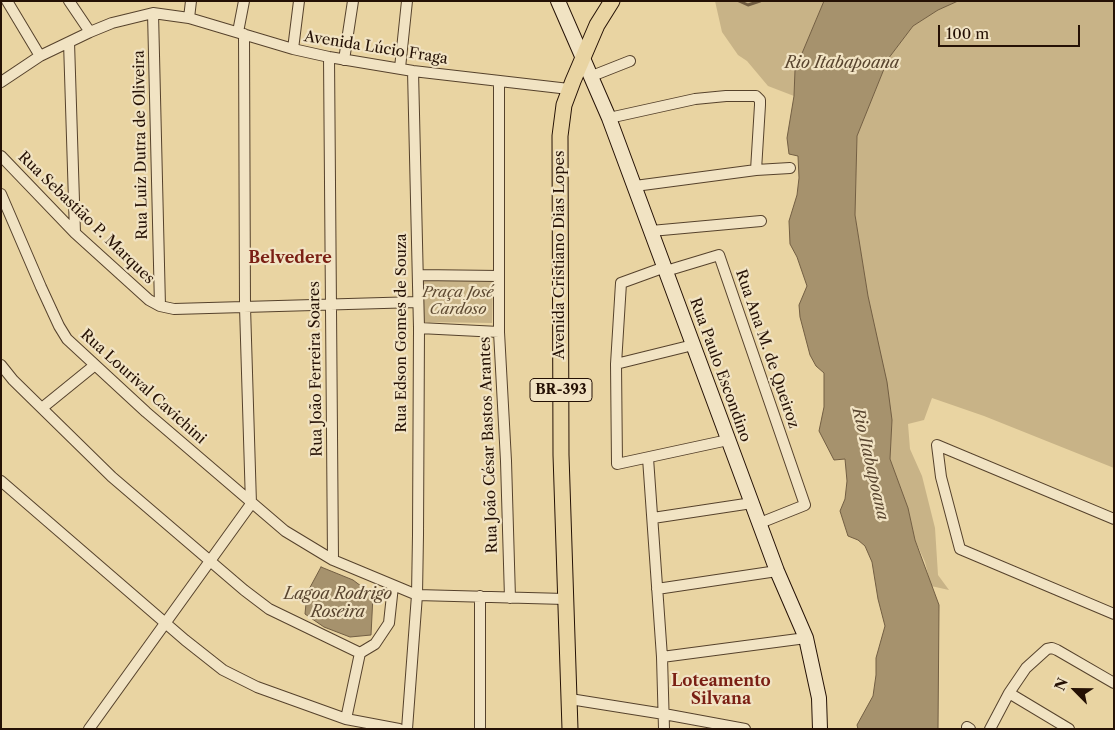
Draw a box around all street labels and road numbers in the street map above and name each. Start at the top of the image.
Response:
street label: Avenida Lúcio Fraga [303,28,449,68]
street label: Rua Luiz Dutra de Oliveira [130,50,152,240]
street label: Rua Sebastião P. Marques [14,148,158,288]
street label: Avenida Cristiano Dias Lopes [551,151,569,359]
street label: Rua Edson Gomes de Souza [393,233,411,433]
street label: Rua Ana M. de Queiroz [731,267,803,431]
street label: Rua João Ferreira Soares [305,281,327,457]
street label: Rua Paulo Escondino [686,295,754,445]
street label: Rua Lourival Cavichini [77,326,209,448]
street label: Rua João César Bastos Arantes [476,336,502,554]
road number: BR-393 [530,378,592,402]

